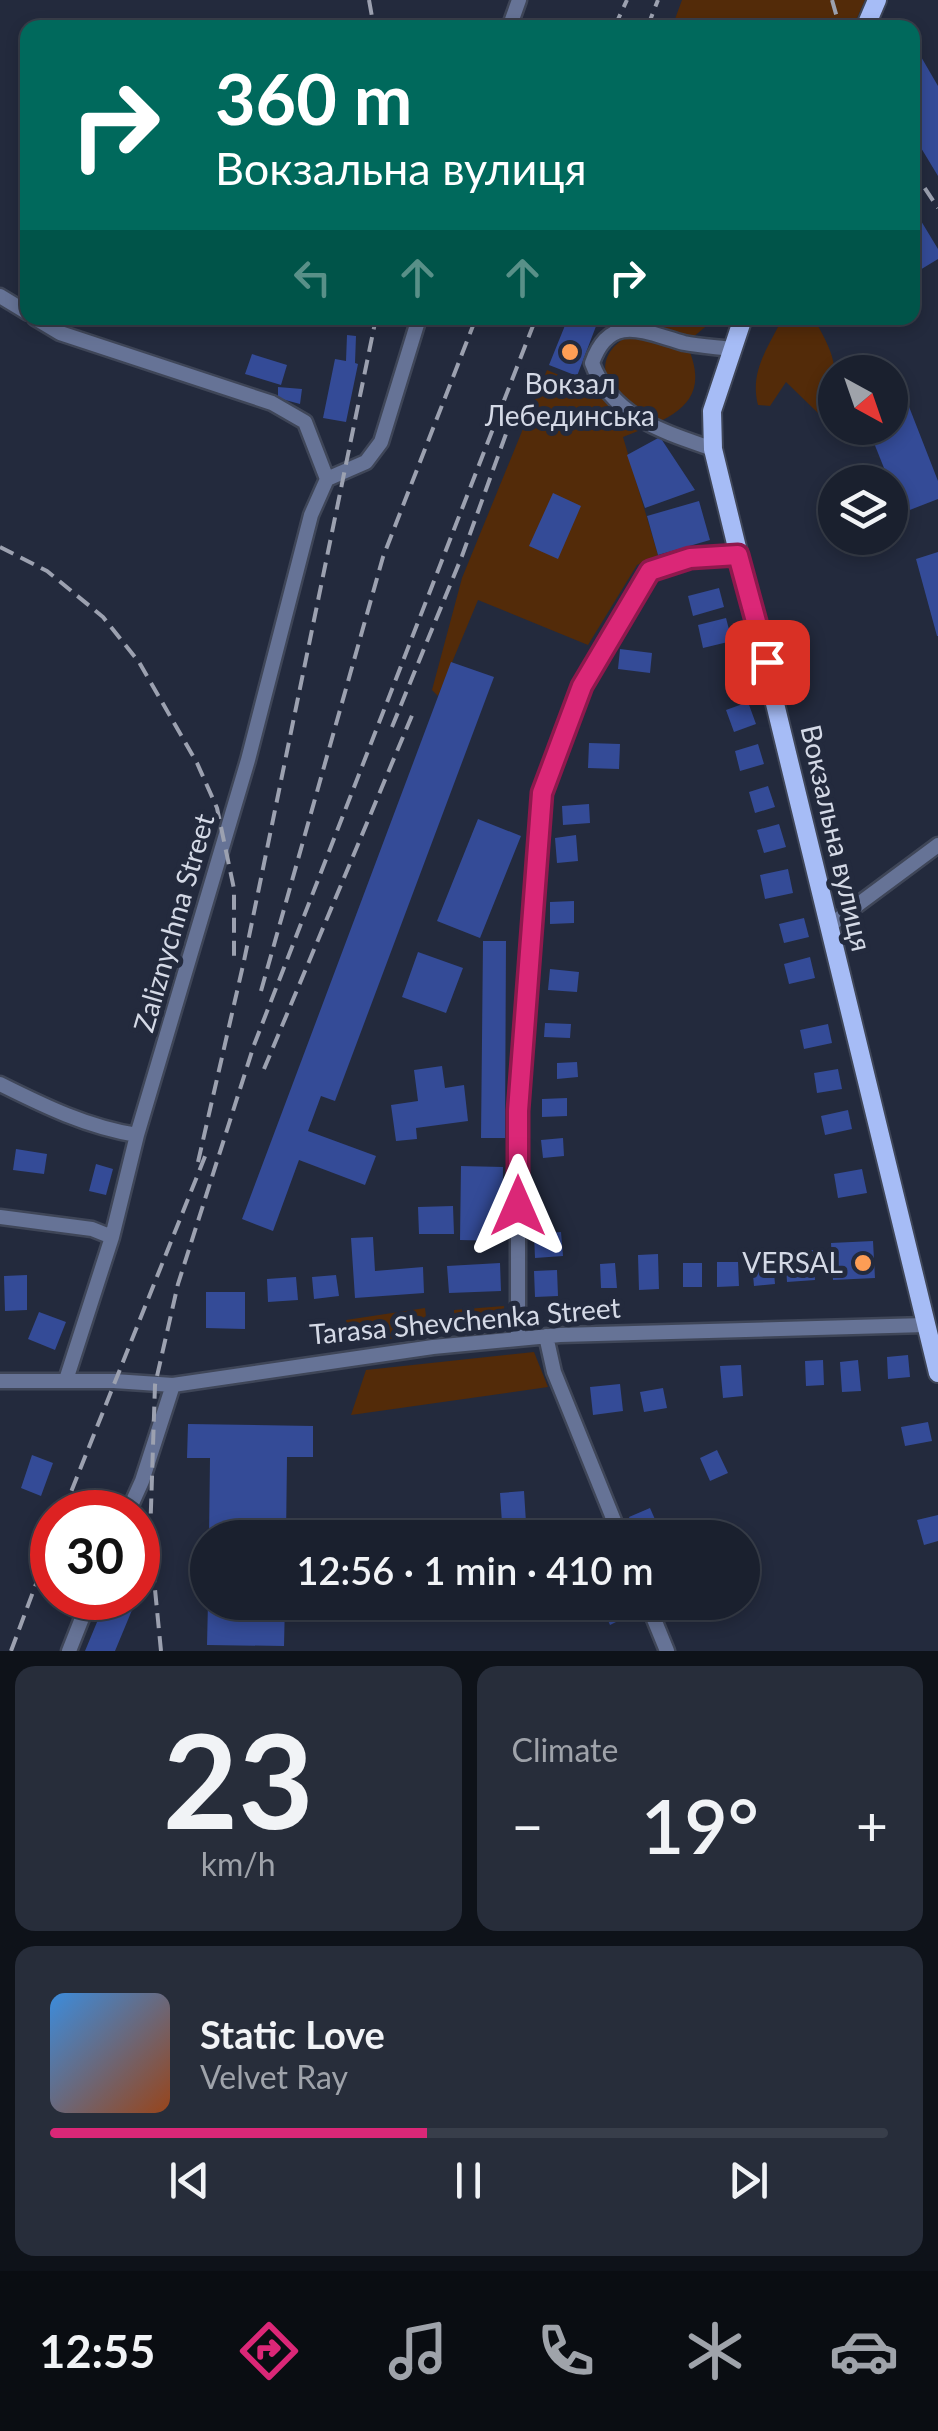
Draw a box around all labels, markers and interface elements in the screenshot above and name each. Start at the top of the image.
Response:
text: 360 m [215,56,412,140]
icon: right [50,60,180,190]
text: Вокзальна вулиця [215,141,587,195]
icon: left [285,250,340,305]
icon: ahead [390,250,445,305]
icon: ahead [495,250,550,305]
icon: right [600,250,655,305]
marker: Вокзал Лебединська [559,341,581,363]
north arrow [818,355,908,445]
map controls [818,355,908,555]
place label: Вокзал Лебединська [484,366,655,432]
button: layers [818,465,908,555]
pin [725,620,810,705]
icon: arrive [740,635,795,690]
street label: Вокзальна вулиця [794,721,880,954]
street label: Zaliznychna Street [126,810,220,1036]
position arrow [466,1154,570,1258]
place label: VERSAL [742,1245,843,1279]
marker: VERSAL [852,1252,874,1274]
street label: Tarasa Shevchenka Street [308,1289,622,1351]
speed limit sign: 30 [30,1490,160,1620]
text: 12:56 · 1 min · 410 m [297,1547,653,1593]
text: 23 [163,1701,314,1857]
text: Climate [512,1730,618,1769]
text: 19° [641,1780,759,1870]
text: − [512,1792,543,1858]
text: + [856,1792,888,1858]
text: km/h [201,1844,276,1883]
text: Static Love [200,2011,385,2057]
text: Velvet Ray [200,2057,348,2096]
icon: previous [162,2153,217,2208]
icon: pause [441,2153,496,2208]
icon: next [721,2153,776,2208]
icon: directions [234,2316,304,2386]
icon: music [383,2316,453,2386]
icon: phone [531,2316,601,2386]
icon: climate [680,2316,750,2386]
icon: car [829,2316,899,2386]
text: 12:55 [39,2324,155,2378]

